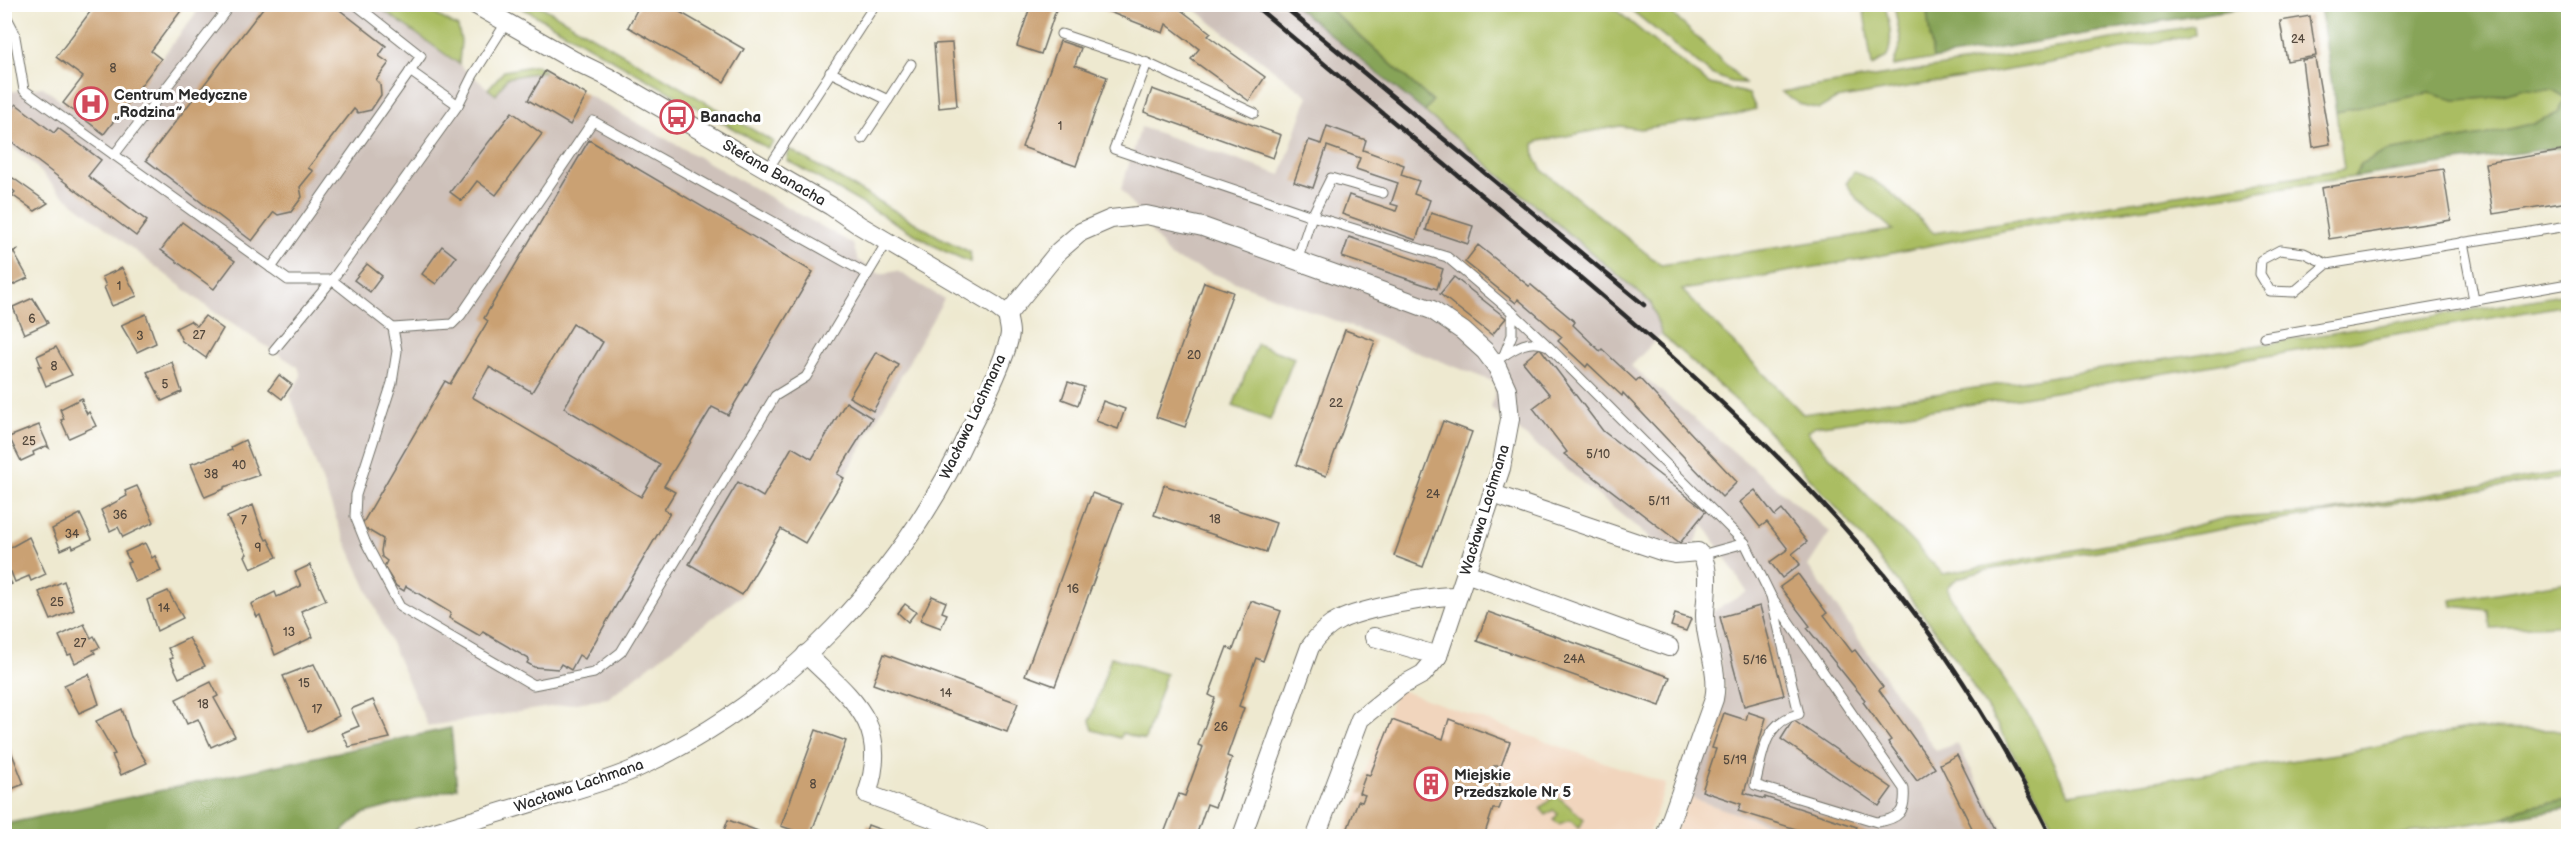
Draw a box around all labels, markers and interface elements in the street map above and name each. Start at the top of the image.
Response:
house number: 24 [2291,32,2306,47]
house number: 8 [110,61,117,76]
hospital icon: Centrum Medyczne „Rodzina” [73,86,109,122]
place label: Centrum Medyczne „Rodzina” [114,86,248,122]
bus stop icon: Banacha [659,99,695,135]
place label: Banacha [700,108,761,127]
house number: 1 [1058,119,1062,134]
street label: Stefana Banacha [719,136,829,210]
house number: 1 [117,279,121,294]
house number: 6 [28,312,36,327]
house number: 27 [193,328,206,343]
house number: 3 [136,329,144,344]
house number: 20 [1187,348,1201,363]
street label: Wacława Lachmana [936,351,1010,483]
house number: 8 [51,359,58,374]
house number: 5 [162,377,169,392]
house number: 22 [1329,396,1343,411]
house number: 25 [22,434,36,449]
street label: Wacława Lachmana [1456,442,1514,578]
house number: 5/10 [1586,447,1610,462]
house number: 40 [232,458,246,473]
house number: 38 [204,467,218,482]
house number: 24 [1426,487,1441,502]
house number: 5/11 [1648,494,1670,509]
house number: 36 [113,508,127,523]
house number: 18 [1209,512,1221,527]
house number: 7 [241,513,247,528]
house number: 34 [65,527,80,542]
house number: 9 [255,541,262,556]
house number: 16 [1067,582,1079,597]
house number: 25 [50,595,64,610]
house number: 14 [158,601,171,616]
house number: 13 [283,625,295,640]
house number: 27 [74,636,87,651]
house number: 24A [1563,652,1585,667]
house number: 5/16 [1743,653,1767,668]
house number: 15 [298,676,310,691]
house number: 14 [940,686,953,701]
house number: 18 [197,697,209,712]
house number: 17 [312,702,322,717]
house number: 26 [1214,720,1228,735]
house number: 5/19 [1723,753,1747,768]
street label: Wacława Lachmana [512,755,646,817]
building icon: Miejskie Przedszkole Nr 5 [1413,766,1449,802]
place label: Miejskie Przedszkole Nr 5 [1454,766,1571,802]
house number: 8 [810,777,817,792]

